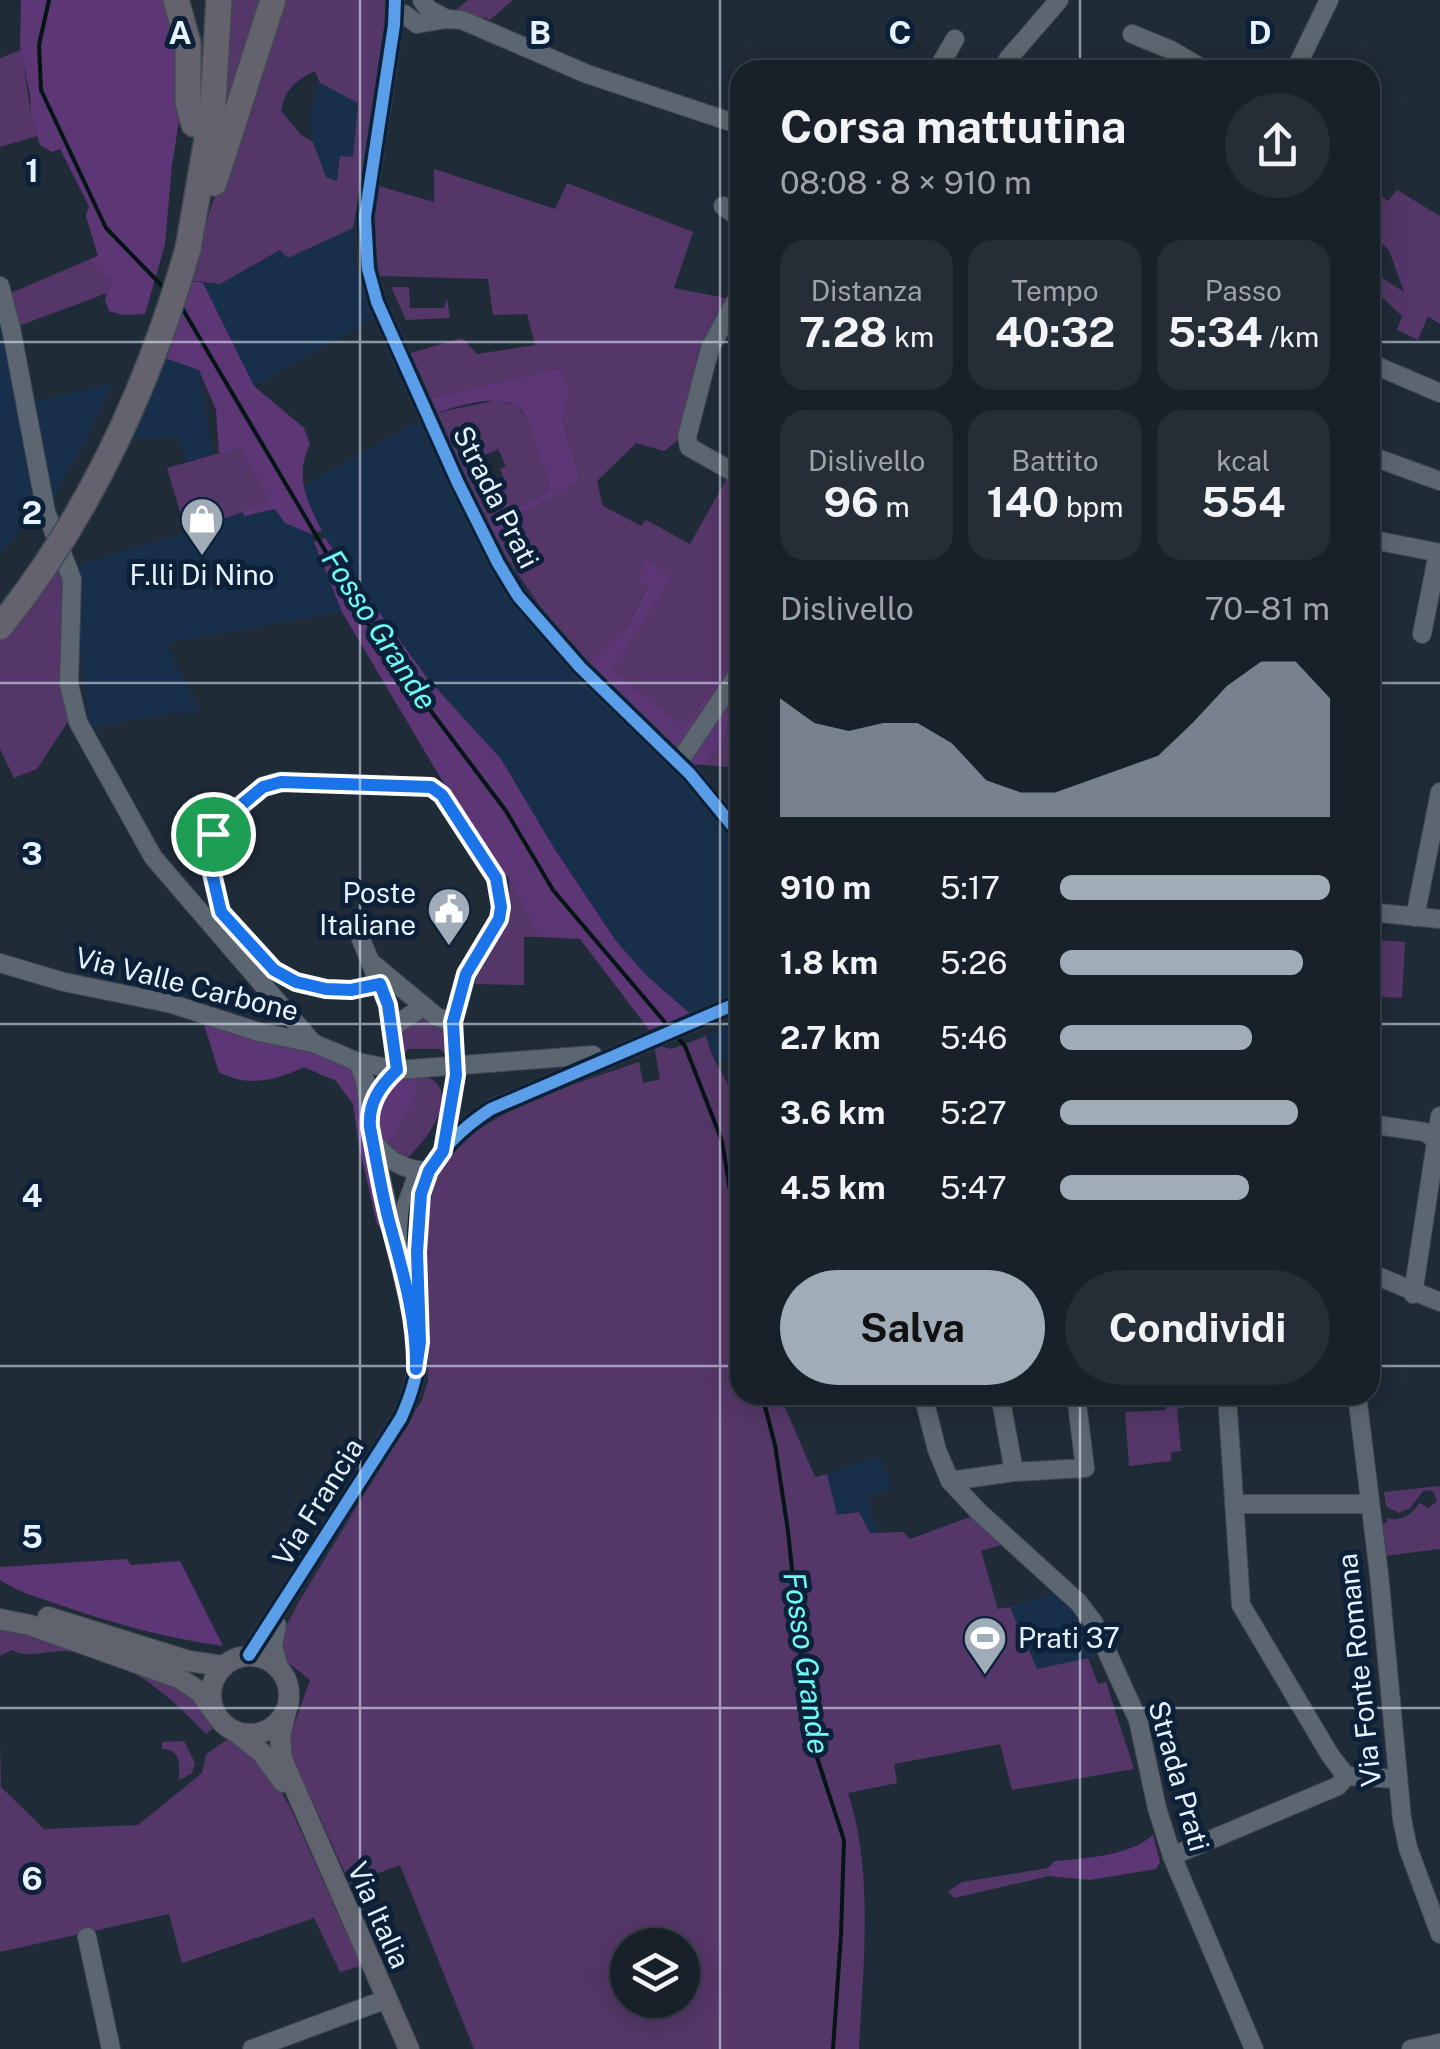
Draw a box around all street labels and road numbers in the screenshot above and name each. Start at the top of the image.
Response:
street label: Strada Prati [447,420,546,573]
street label: Via Valle Carbone [72,940,302,1027]
street label: Via Francia [265,1432,370,1572]
street label: Via Fonte Romana [1330,1552,1387,1788]
street label: Strada Prati [1142,1697,1217,1855]
street label: Via Italia [341,1857,417,1973]

